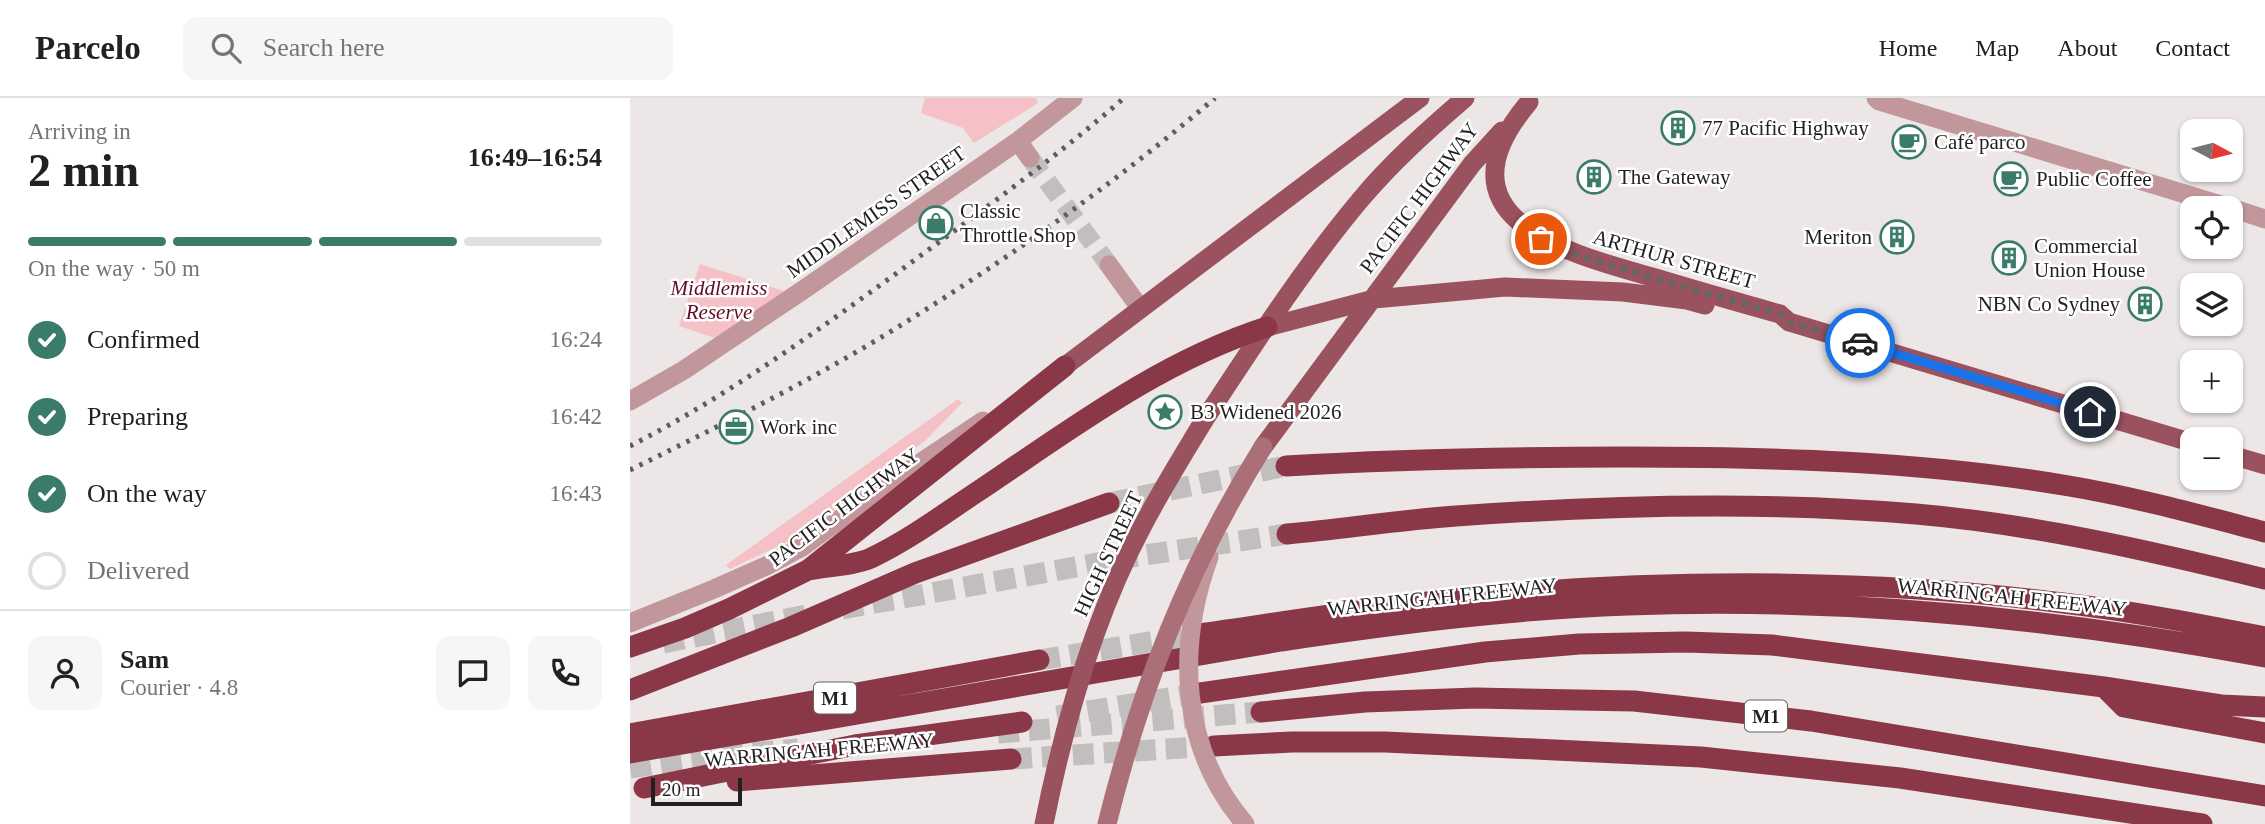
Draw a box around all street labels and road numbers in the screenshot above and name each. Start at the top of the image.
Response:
street label: PACIFIC HIGHWAY [1355,118,1483,278]
street label: MIDDLEMISS STREET [782,141,970,283]
street label: ARTHUR STREET [1590,224,1758,294]
street label: PACIFIC HIGHWAY [764,443,924,571]
street label: HIGH STREET [1069,488,1147,620]
street label: WARRINGAH FREEWAY [1326,573,1558,621]
street label: WARRINGAH FREEWAY [1896,573,2128,621]
road number: M1 [814,682,856,713]
road number: M1 [1745,701,1787,732]
street label: WARRINGAH FREEWAY [703,728,935,772]

